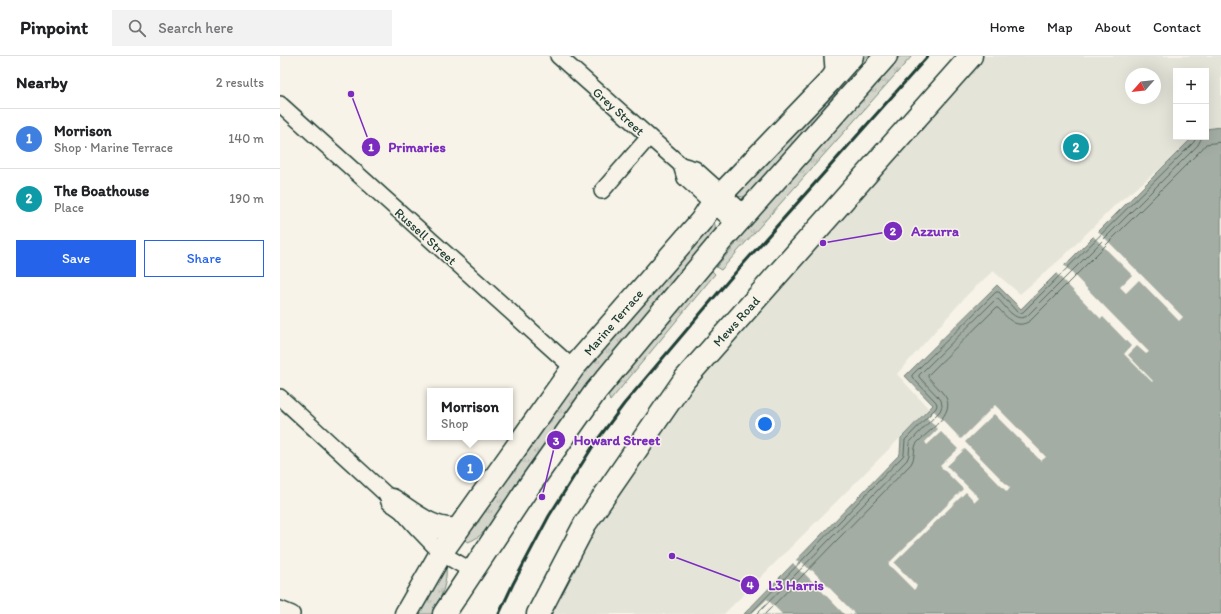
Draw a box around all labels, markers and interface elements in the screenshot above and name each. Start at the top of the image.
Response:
search box [112,10,392,46]
text: Pinpoint [20,16,88,39]
icon: search [126,17,148,39]
text: Search here [158,19,233,37]
text: Home [990,19,1025,36]
text: Map [1047,19,1073,36]
text: About [1095,19,1131,36]
text: Contact [1153,19,1201,36]
north arrow [1125,68,1161,104]
map controls [1173,68,1209,140]
button: + [1173,68,1209,104]
text: Nearby [16,72,68,92]
text: 2 results [216,75,264,90]
street label: Grey Street [590,84,648,138]
button: − [1173,104,1209,140]
text: Morrison [54,122,112,140]
text: 1 [26,131,32,146]
text: 140 m [228,131,264,146]
pin: 2 [1063,132,1089,162]
callout: Primaries [361,134,454,160]
text: Primaries [388,139,446,156]
text: Shop · Marine Terrace [54,140,173,155]
text: 1 [368,140,374,154]
text: The Boathouse [54,182,149,200]
text: 2 [26,191,32,206]
text: 190 m [229,191,264,206]
text: Place [54,200,84,215]
street label: Russell Street [392,205,460,268]
callout: Azzurra [883,218,966,244]
text: Azzurra [910,223,959,240]
text: 2 [890,224,897,238]
button: Save [16,240,136,277]
button: Share [144,240,264,277]
street label: Marine Terrace [581,286,646,358]
street label: Mews Road [710,293,763,350]
popup [427,388,513,440]
text: Morrison [441,398,499,416]
your location [755,414,775,434]
text: Shop [441,416,468,431]
callout: Howard Street [546,427,668,453]
text: Howard Street [574,432,661,449]
text: 3 [553,434,560,448]
pin: 1 [457,453,483,483]
callout: L3 Harris [740,572,831,598]
text: L3 Harris [768,577,824,594]
text: 4 [746,578,754,592]

